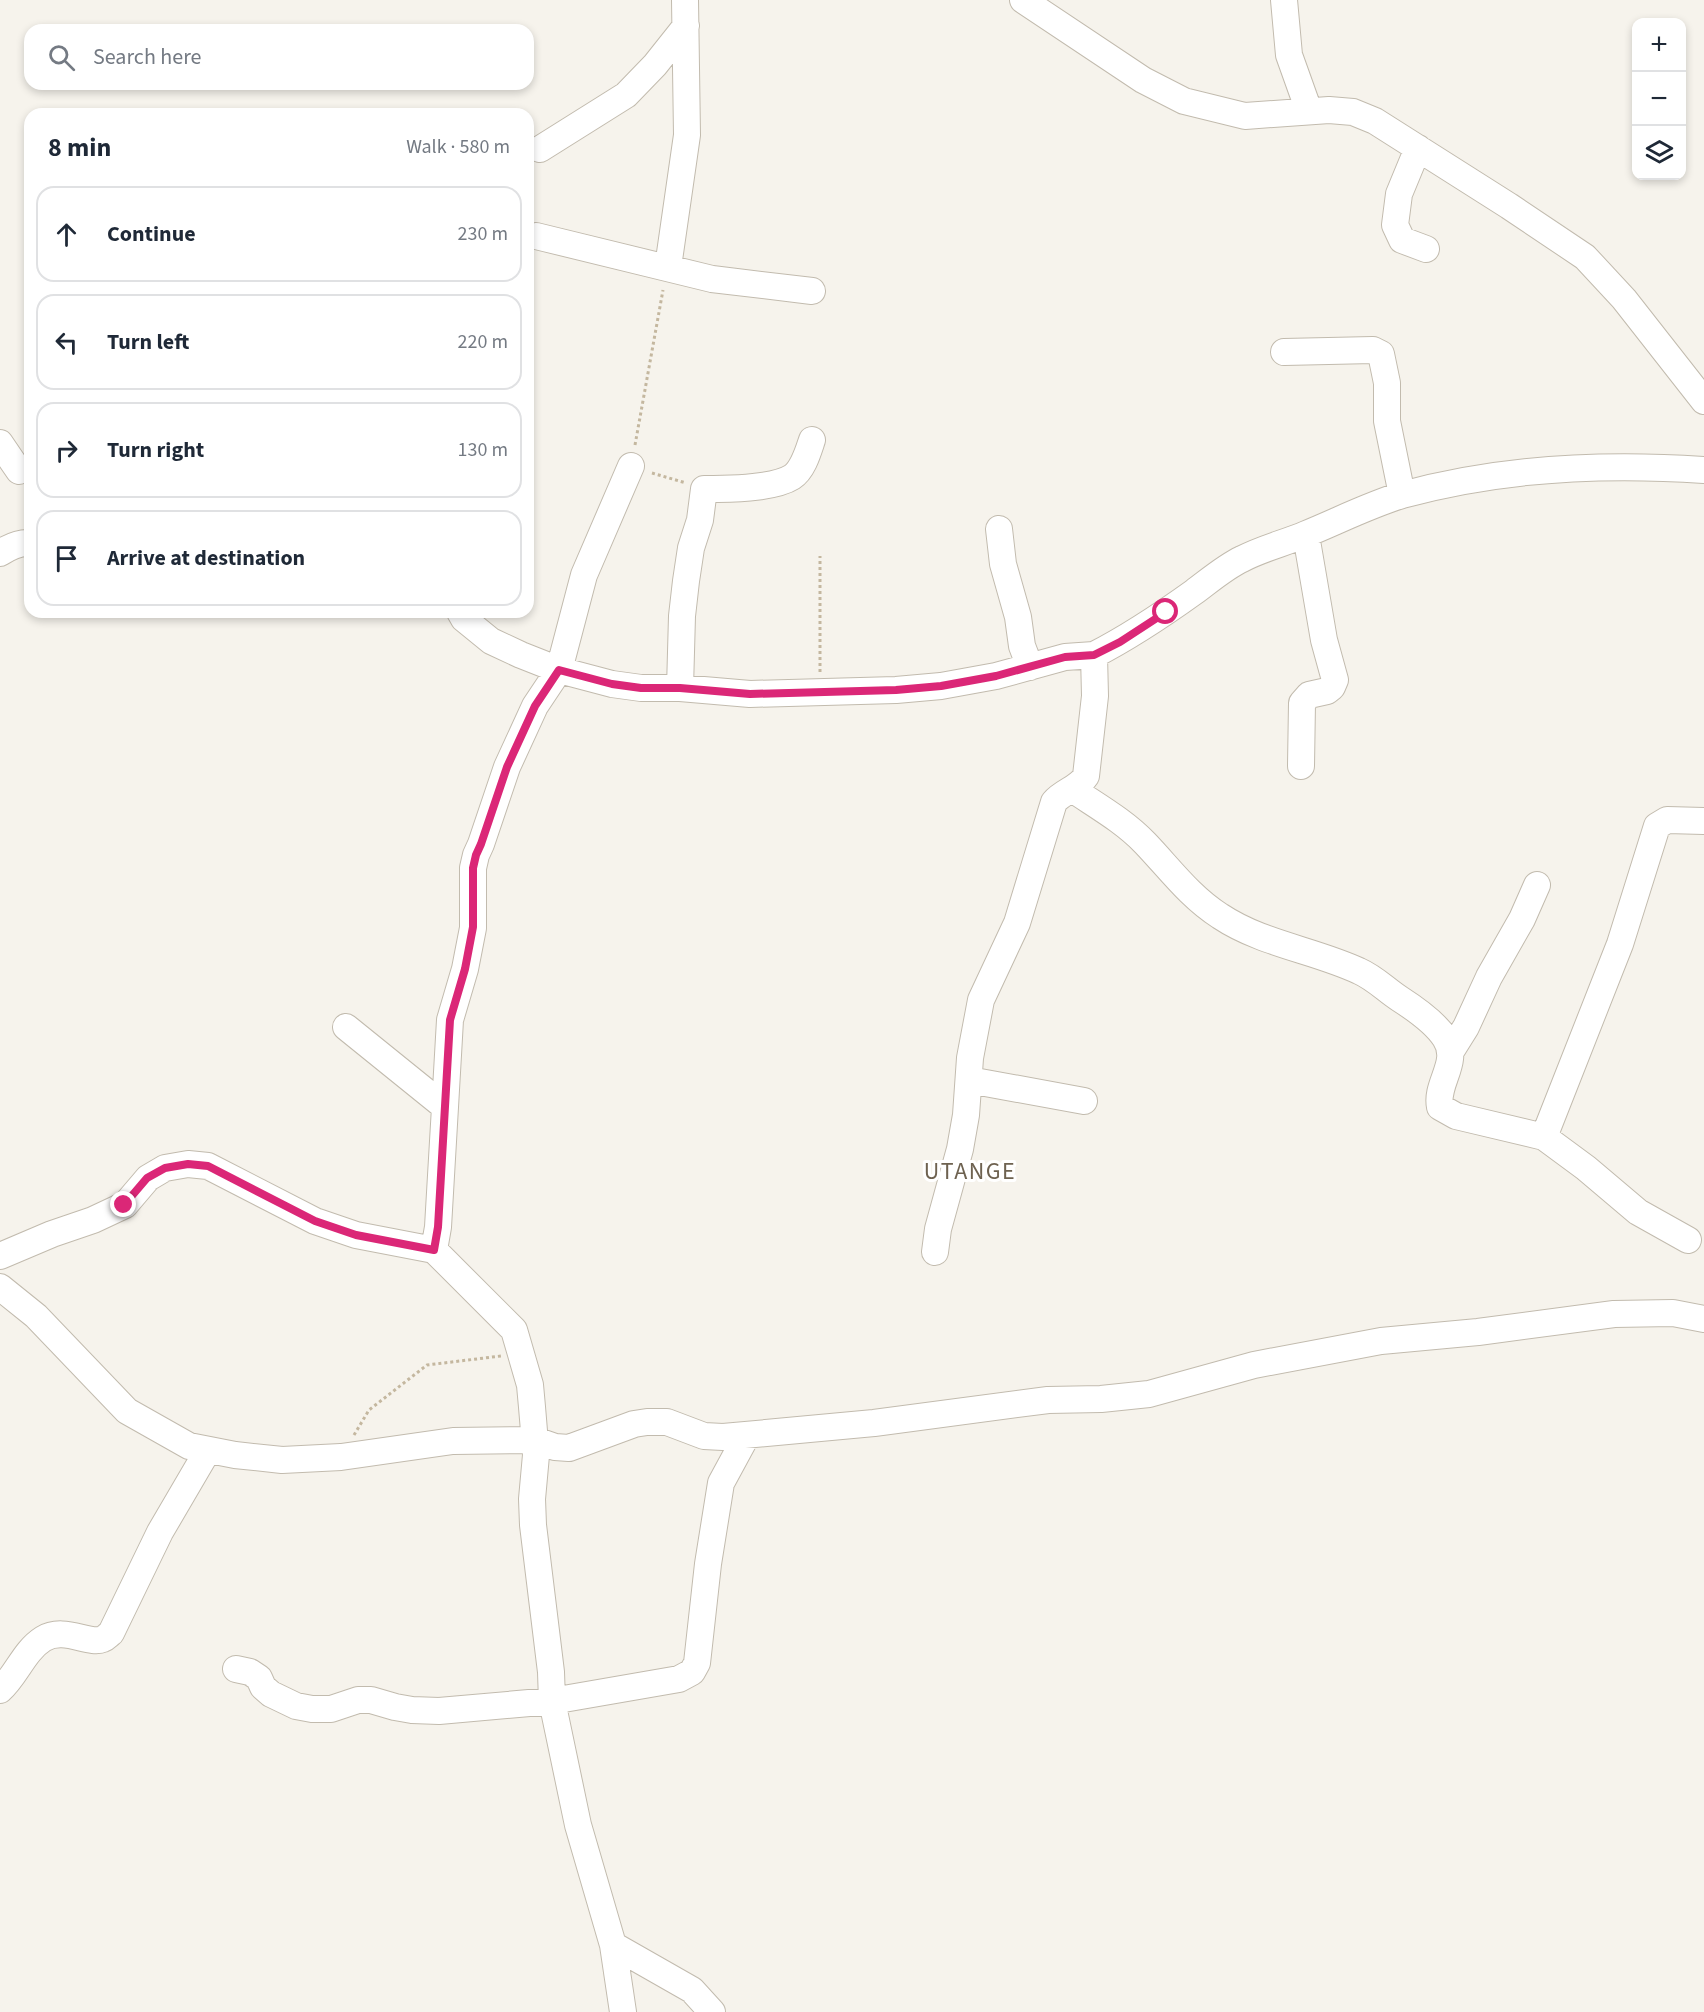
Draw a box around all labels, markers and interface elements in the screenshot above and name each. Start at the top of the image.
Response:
map controls [1632,18,1686,180]
button: + [1632,18,1686,72]
search box [24,24,534,90]
icon: search [45,41,78,74]
text: Search here [93,41,201,73]
button: − [1632,72,1686,126]
button: layers [1632,126,1686,180]
text: 8 min [48,129,111,166]
text: Walk · 580 m [406,133,510,161]
icon: ahead [50,218,83,251]
text: Continue [107,218,196,250]
text: 230 m [458,220,508,248]
icon: left [50,326,83,359]
text: Turn left [107,326,189,358]
text: 220 m [458,328,508,356]
icon: right [50,434,83,467]
text: Turn right [107,434,204,466]
text: 130 m [458,436,508,464]
icon: arrive [50,542,83,575]
text: Arrive at destination [107,542,305,574]
route start [1152,598,1178,624]
district label: UTANGE [924,1154,1016,1189]
route end [110,1191,136,1217]

